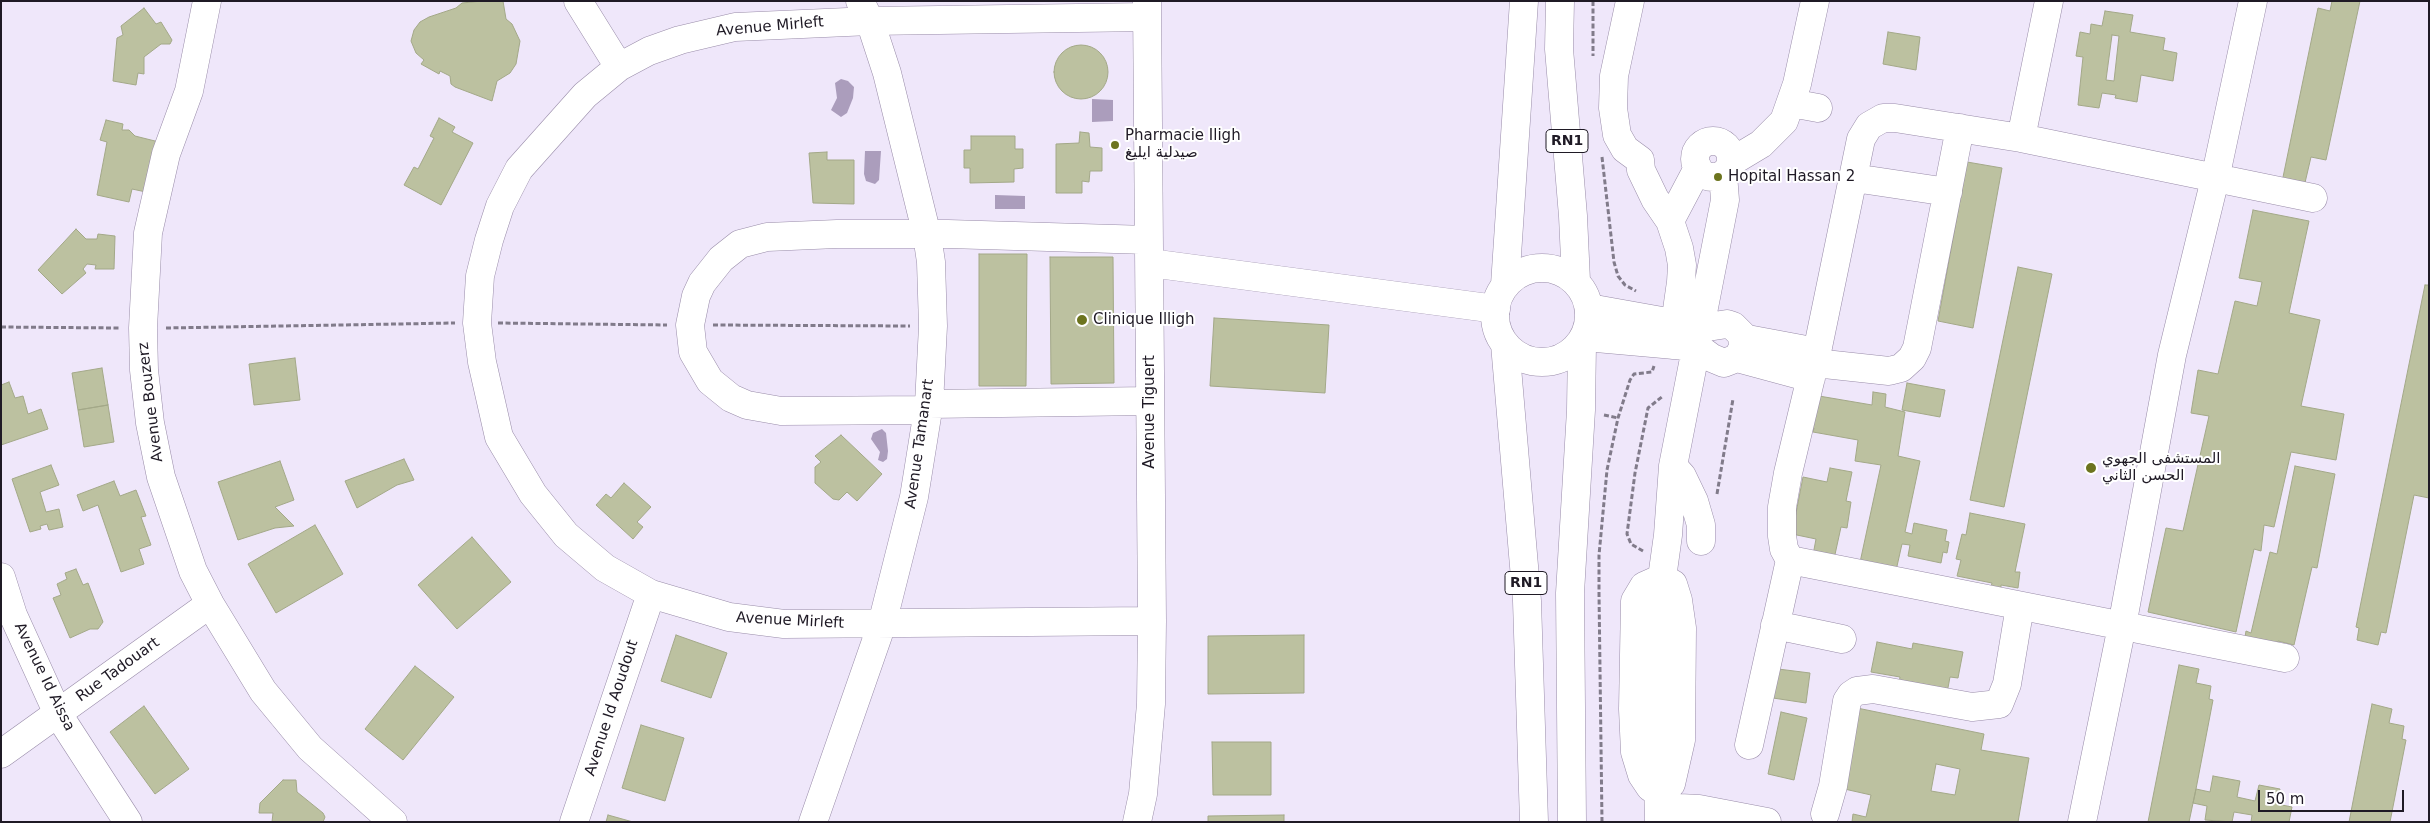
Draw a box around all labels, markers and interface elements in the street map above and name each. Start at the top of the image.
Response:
street label: Avenue Mirleft [715,13,825,41]
place label: Pharmacie Iligh صيدلية ايليغ [1125,127,1241,162]
road number: RN1 [1546,130,1588,152]
marker: Pharmacie Iligh صيدلية ايليغ [1109,139,1121,151]
place label: Hopital Hassan 2 [1728,168,1855,186]
marker: Hopital Hassan 2 [1712,171,1724,183]
place label: Clinique Illigh [1093,311,1194,329]
marker: Clinique Illigh [1075,313,1089,327]
street label: Avenue Bouzerz [135,341,167,463]
street label: Avenue Tiguert [1141,355,1159,469]
street label: Avenue Tamanart [902,378,938,510]
place label: المستشفى الجهوي الحسن الثاني [2102,450,2220,485]
marker: المستشفى الجهوي الحسن الثاني [2084,461,2098,475]
road number: RN1 [1505,572,1547,594]
street label: Avenue Mirleft [736,609,844,633]
street label: Avenue Id Aissa [10,620,78,734]
street label: Rue Tadouart [73,634,163,706]
street label: Avenue Id Aoudout [582,638,642,778]
scale bar [2260,780,2406,812]
text: 50 m [2266,790,2304,808]

